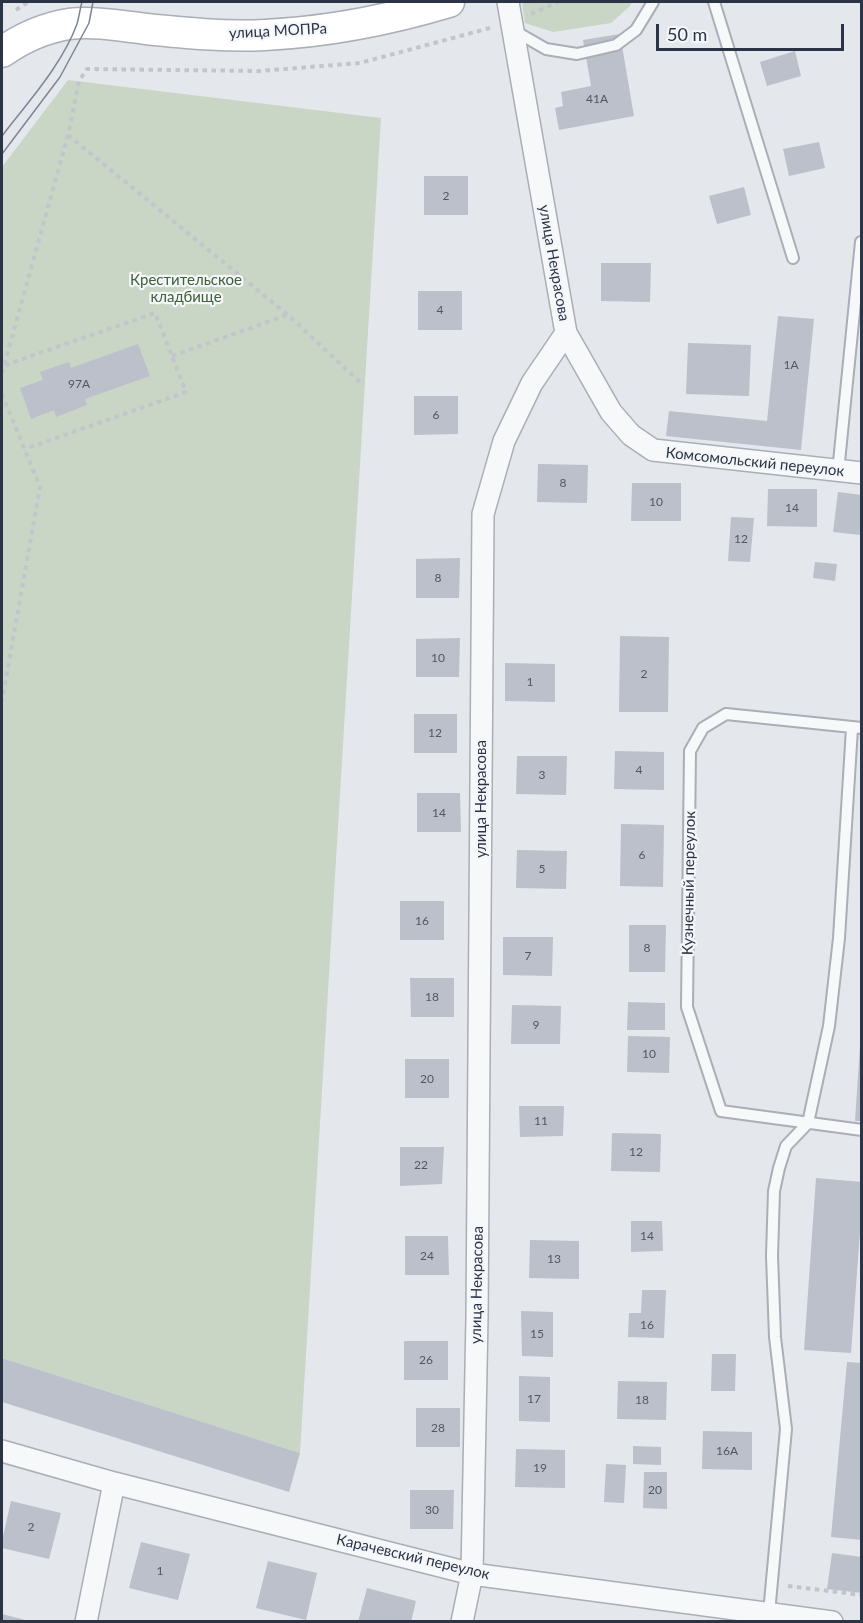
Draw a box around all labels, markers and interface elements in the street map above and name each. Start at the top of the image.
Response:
scale bar [659,12,846,50]
street label: улица МОПРа [229,19,327,43]
text: 50 m [667,23,707,45]
house number: 41А [586,92,608,106]
house number: 2 [443,189,449,203]
street label: улица Некрасова [535,203,573,323]
park label: Крестительское кладбище [130,271,242,306]
house number: 4 [437,303,443,317]
house number: 1А [783,358,799,372]
house number: 97А [68,377,90,391]
house number: 6 [433,408,439,422]
street label: Комсомольский переулок [665,444,845,480]
house number: 8 [560,476,566,490]
house number: 10 [649,495,663,509]
house number: 14 [785,501,799,515]
house number: 12 [734,532,748,546]
house number: 8 [435,571,441,585]
house number: 10 [431,651,445,665]
house number: 2 [641,667,647,681]
house number: 1 [527,675,533,689]
house number: 12 [428,726,442,740]
street label: улица Некрасова [472,740,490,858]
house number: 4 [636,763,642,777]
house number: 3 [539,768,545,782]
house number: 14 [432,806,446,820]
street label: Кузнечный переулок [679,811,699,955]
house number: 6 [639,848,645,862]
house number: 5 [539,862,545,876]
house number: 16 [415,914,429,928]
house number: 8 [644,941,650,955]
house number: 7 [525,949,531,963]
house number: 18 [425,990,439,1004]
house number: 9 [533,1018,539,1032]
house number: 10 [642,1047,656,1061]
house number: 20 [420,1072,434,1086]
house number: 11 [534,1114,548,1128]
house number: 12 [629,1145,643,1159]
house number: 22 [414,1158,428,1172]
street label: улица Некрасова [467,1226,487,1344]
house number: 14 [640,1229,654,1243]
house number: 24 [420,1249,434,1263]
house number: 13 [547,1252,561,1266]
house number: 16 [640,1318,654,1332]
house number: 15 [530,1327,544,1341]
house number: 26 [419,1353,433,1367]
house number: 17 [527,1392,541,1406]
house number: 18 [635,1393,649,1407]
house number: 28 [431,1421,445,1435]
house number: 16А [716,1444,738,1458]
house number: 19 [533,1461,547,1475]
house number: 20 [648,1483,662,1497]
house number: 30 [425,1503,439,1517]
house number: 2 [28,1520,34,1534]
street label: Карачевский переулок [335,1531,491,1583]
house number: 1 [157,1564,163,1578]

